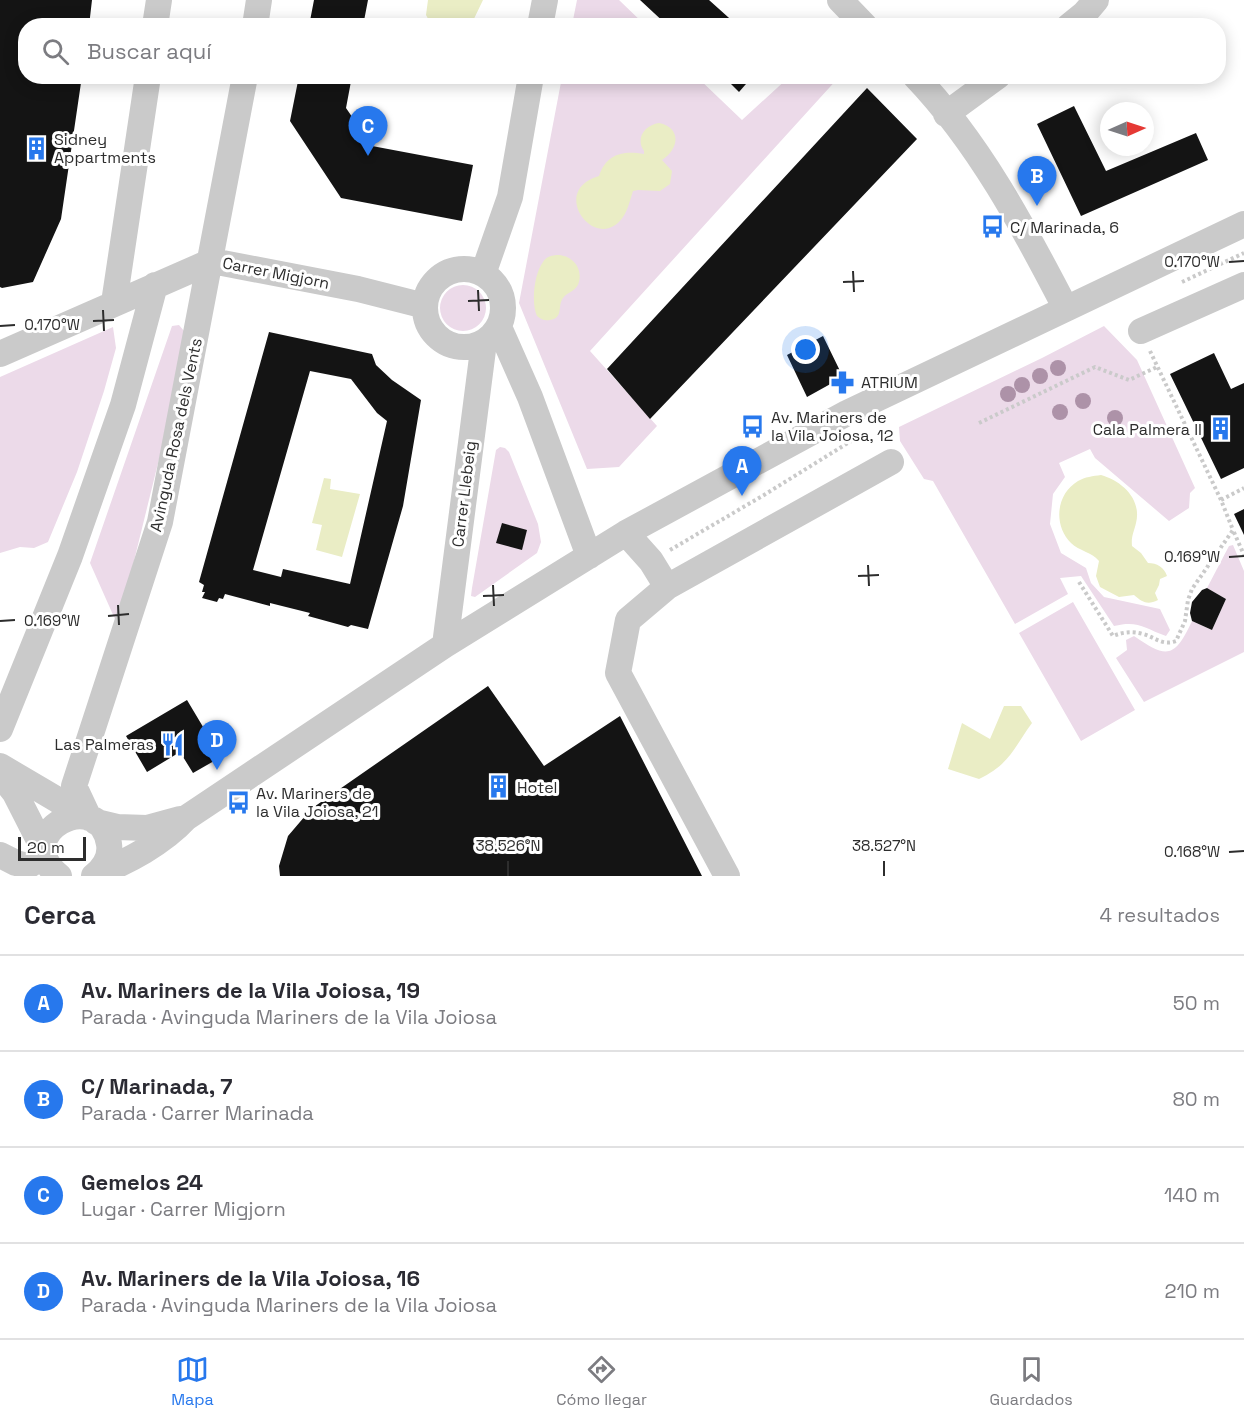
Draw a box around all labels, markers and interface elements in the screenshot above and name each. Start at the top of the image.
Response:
search box [18,18,1226,84]
icon: search [39,35,72,68]
text: Buscar aquí [87,37,212,65]
north arrow [1100,102,1154,156]
pin: C [348,106,388,156]
place label: Sidney Appartments [54,129,156,168]
building icon: Sidney Appartments [23,135,49,161]
pin: B [1018,156,1056,206]
bus stop icon: C/ Marinada, 6 [979,214,1005,240]
place label: C/ Marinada, 6 [1010,217,1119,238]
street label: Carrer Migjorn [221,252,331,294]
text: 0.170°W [1164,252,1220,271]
text: 0.170°W [24,315,80,334]
your location [791,335,820,364]
street label: Avinguda Rosa dels Vents [145,336,207,534]
pharmacy icon: ATRIUM [830,369,856,395]
place label: ATRIUM [861,372,918,393]
place label: Av. Mariners de la Vila Joiosa, 12 [771,407,893,446]
bus stop icon: Av. Mariners de la Vila Joiosa, 12 [740,413,766,439]
building icon: Cala Palmera II [1207,416,1233,442]
place label: Cala Palmera II [1093,419,1202,440]
street label: Carrer Llebeig [447,440,481,548]
pin: A [722,446,762,496]
text: 0.169°W [1164,547,1220,566]
text: 0.169°W [24,611,80,630]
pin: D [198,720,236,770]
restaurant icon: Las Palmeras [159,731,185,757]
place label: Las Palmeras [54,734,154,755]
building icon: Hotel [486,774,512,800]
place label: Hotel [517,777,558,798]
place label: Av. Mariners de la Vila Joiosa, 21 [256,783,378,822]
bus stop icon: Av. Mariners de la Vila Joiosa, 21 [225,789,251,815]
scale bar [18,834,86,862]
text: 38.526°N [476,836,540,855]
text: 38.527°N [852,836,916,855]
text: 20 m [27,837,65,858]
text: 0.168°W [1164,842,1220,861]
text: Cerca [24,898,96,932]
text: 4 resultados [1100,902,1220,928]
text: Av. Mariners de la Vila Joiosa, 19 [81,976,420,1004]
text: A [37,990,50,1016]
text: 50 m [1173,990,1220,1016]
text: Parada · Avinguda Mariners de la Vila Joiosa [81,1004,497,1030]
text: C/ Marinada, 7 [81,1072,232,1100]
text: B [37,1086,50,1112]
text: 80 m [1172,1086,1220,1112]
text: Parada · Carrer Marinada [81,1100,314,1126]
text: Gemelos 24 [81,1168,203,1196]
text: C [37,1182,50,1208]
text: 140 m [1164,1182,1220,1208]
text: Lugar · Carrer Migjorn [81,1196,286,1222]
text: Av. Mariners de la Vila Joiosa, 16 [81,1264,420,1292]
text: D [37,1278,50,1304]
text: 210 m [1164,1278,1220,1304]
text: Parada · Avinguda Mariners de la Vila Joiosa [81,1292,497,1318]
tab: Mapa [171,1353,214,1410]
tab: Cómo llegar [556,1353,647,1410]
tab: Guardados [990,1353,1073,1410]

